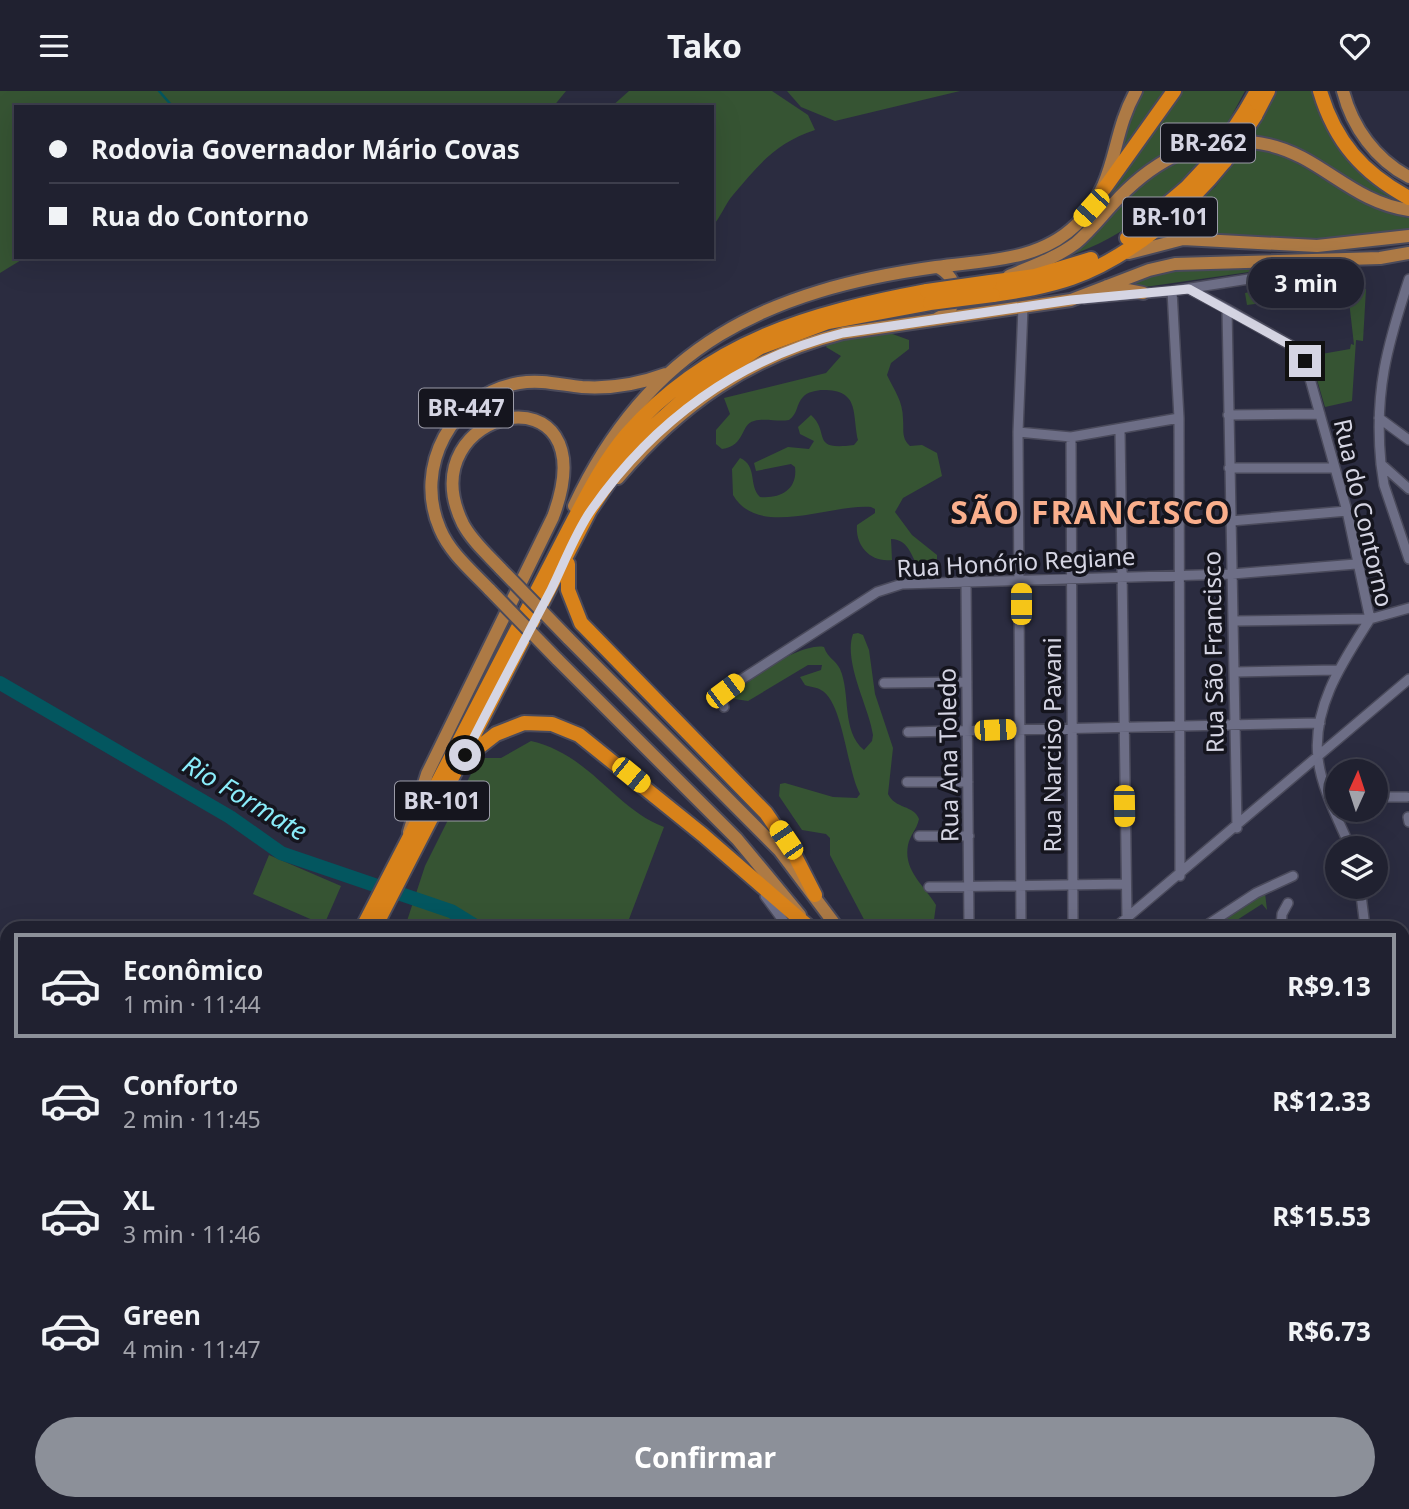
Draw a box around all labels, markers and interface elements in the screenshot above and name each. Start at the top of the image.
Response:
text: Tako [667,24,742,67]
icon: menu [35,27,73,65]
icon: heart [1336,27,1374,65]
road number: BR-262 [1161,123,1255,163]
text: Rodovia Governador Mário Covas [91,131,520,167]
car [1070,185,1113,231]
road number: BR-101 [1123,197,1217,237]
text: Rua do Contorno [91,198,309,234]
callout: 3 min [1247,259,1363,309]
text: 3 min [1274,267,1338,299]
route end [1289,345,1321,377]
road number: BR-447 [419,389,513,427]
street label: Rua do Contorno [1327,415,1402,610]
district label: SÃO FRANCISCO [950,490,1232,533]
street label: Rua Honório Regiane [896,539,1136,584]
street label: Rua São Francisco [1194,551,1231,753]
car [1011,583,1032,625]
street label: Rua Narciso Pavani [1035,637,1068,853]
street label: Rua Ana Toledo [929,667,966,843]
car [702,670,749,712]
car [974,719,1017,741]
route start [449,739,481,771]
water label: Rio Formate [176,746,315,849]
car [609,754,654,796]
north arrow [1325,759,1388,823]
map controls [1325,759,1388,899]
road number: BR-101 [395,781,489,821]
car [1114,785,1135,827]
car [766,817,807,863]
button: layers [1325,836,1388,899]
text: Econômico [123,952,263,988]
icon: car [39,954,102,1017]
text: R$9.13 [1287,968,1371,1004]
text: 1 min · 11:44 [123,988,261,1020]
text: Conforto [123,1067,238,1103]
icon: car [39,1069,102,1132]
text: R$12.33 [1272,1083,1371,1119]
text: 2 min · 11:45 [123,1103,261,1135]
text: XL [123,1182,155,1218]
icon: car [39,1184,102,1247]
text: R$15.53 [1272,1198,1371,1234]
text: 3 min · 11:46 [123,1218,261,1250]
text: Green [123,1297,201,1333]
icon: car [39,1299,102,1362]
text: R$6.73 [1287,1313,1371,1349]
text: 4 min · 11:47 [123,1333,261,1365]
button: Confirmar [35,1417,1375,1497]

